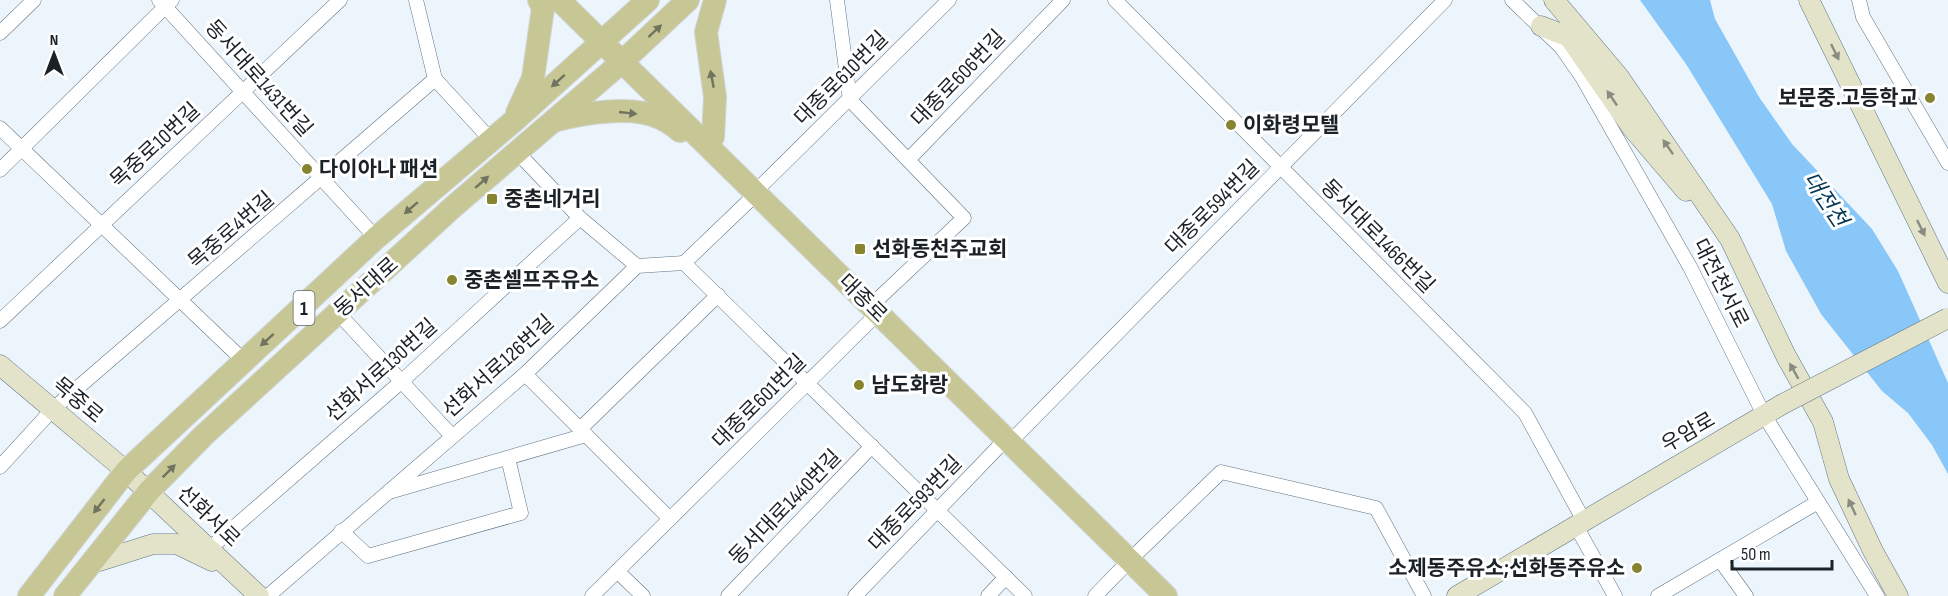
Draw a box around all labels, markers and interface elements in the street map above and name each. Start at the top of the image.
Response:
street label: 동서대로1431번길 [200,15,318,142]
north arrow [24,24,84,84]
one-way arrow [648,24,663,38]
street label: 대종로606번길 [906,25,1011,132]
street label: 대종로610번길 [789,26,894,131]
text: N [50,31,58,50]
one-way arrow [1831,44,1840,61]
one-way arrow [707,69,716,88]
one-way arrow [551,74,566,88]
place label: 보문중.고등학교 [1778,86,1918,111]
one-way arrow [1607,90,1618,106]
marker: 보문중.고등학교 [1923,91,1937,105]
street label: 목중로10번길 [105,98,205,193]
one-way arrow [618,108,637,118]
place label: 이화령모텔 [1243,113,1340,138]
marker: 이화령모텔 [1224,118,1238,132]
one-way arrow [1662,139,1674,155]
street label: 대종로594번길 [1160,155,1265,260]
place label: 다이아나 패션 [319,157,438,182]
marker: 다이아나 패션 [300,162,314,176]
water label: 대전천 [1797,167,1854,235]
street label: 동서대로1466번길 [1316,174,1440,298]
one-way arrow [475,175,490,189]
street label: 목중로4번길 [183,186,279,274]
place label: 중촌네거리 [504,187,601,212]
marker: 중촌네거리 [485,192,499,206]
one-way arrow [403,202,419,215]
one-way arrow [1916,219,1925,236]
street label: 대전천서로 [1687,235,1754,332]
place label: 선화동천주교회 [872,237,1007,262]
marker: 선화동천주교회 [853,242,867,256]
street label: 동서대로 [329,252,403,323]
place label: 중촌셀프주유소 [464,268,599,293]
street label: 대종로 [833,269,892,328]
marker: 중촌셀프주유소 [445,273,459,287]
road number: 1 [294,291,314,325]
street label: 선화서로126번길 [437,310,559,423]
street label: 선화서로130번길 [320,314,442,427]
one-way arrow [260,333,275,347]
street label: 대종로601번길 [707,349,812,454]
one-way arrow [1789,362,1799,379]
street label: 목중로 [47,372,108,429]
place label: 남도화랑 [871,373,948,398]
marker: 남도화랑 [852,378,866,392]
street label: 우암로 [1657,407,1720,458]
street label: 동서대로1440번길 [724,445,847,570]
street label: 대종로593번길 [864,450,967,556]
one-way arrow [162,464,176,478]
street label: 선화서로 [172,481,245,552]
one-way arrow [1847,497,1857,515]
one-way arrow [92,498,105,514]
scale bar [1732,533,1832,571]
text: 50 m [1741,544,1771,565]
place label: 소제동주유소;선화동주유소 [1388,556,1625,581]
marker: 소제동주유소;선화동주유소 [1630,561,1644,575]

